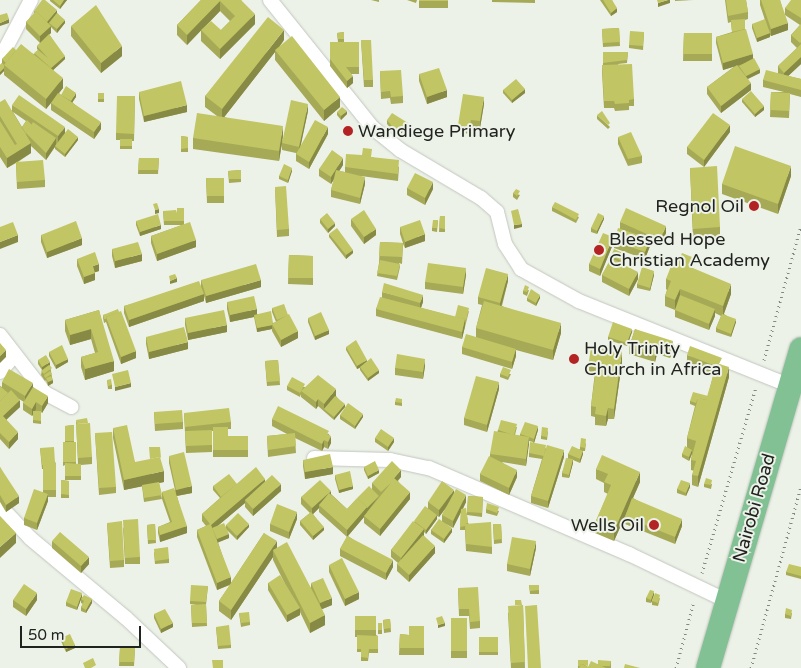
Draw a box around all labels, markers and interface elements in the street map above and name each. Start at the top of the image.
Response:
place label: Wandiege Primary [358,120,515,142]
marker: Wandiege Primary [342,125,354,137]
place label: Regnol Oil [655,195,744,217]
marker: Regnol Oil [748,200,760,212]
place label: Blessed Hope Christian Academy [609,229,770,272]
marker: Blessed Hope Christian Academy [593,244,605,256]
place label: Holy Trinity Church in Africa [584,338,721,380]
marker: Holy Trinity Church in Africa [568,353,580,365]
street label: Nairobi Road [728,451,780,565]
place label: Wells Oil [571,514,644,536]
marker: Wells Oil [648,519,660,531]
scale bar [22,616,144,648]
text: 50 m [28,626,65,644]

